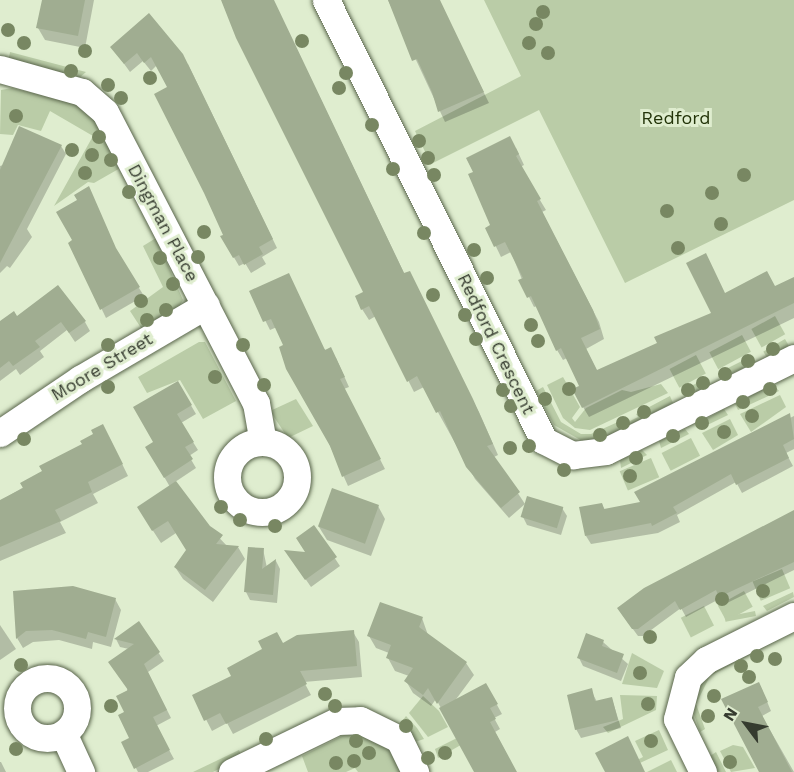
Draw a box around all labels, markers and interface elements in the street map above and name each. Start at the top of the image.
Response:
park label: Redford [641,107,711,129]
street label: Dingman Place [123,160,203,286]
street label: Redford Crescent [453,270,539,418]
street label: Moore Street [47,328,157,406]
north arrow [716,694,776,754]
text: N [719,704,742,724]

